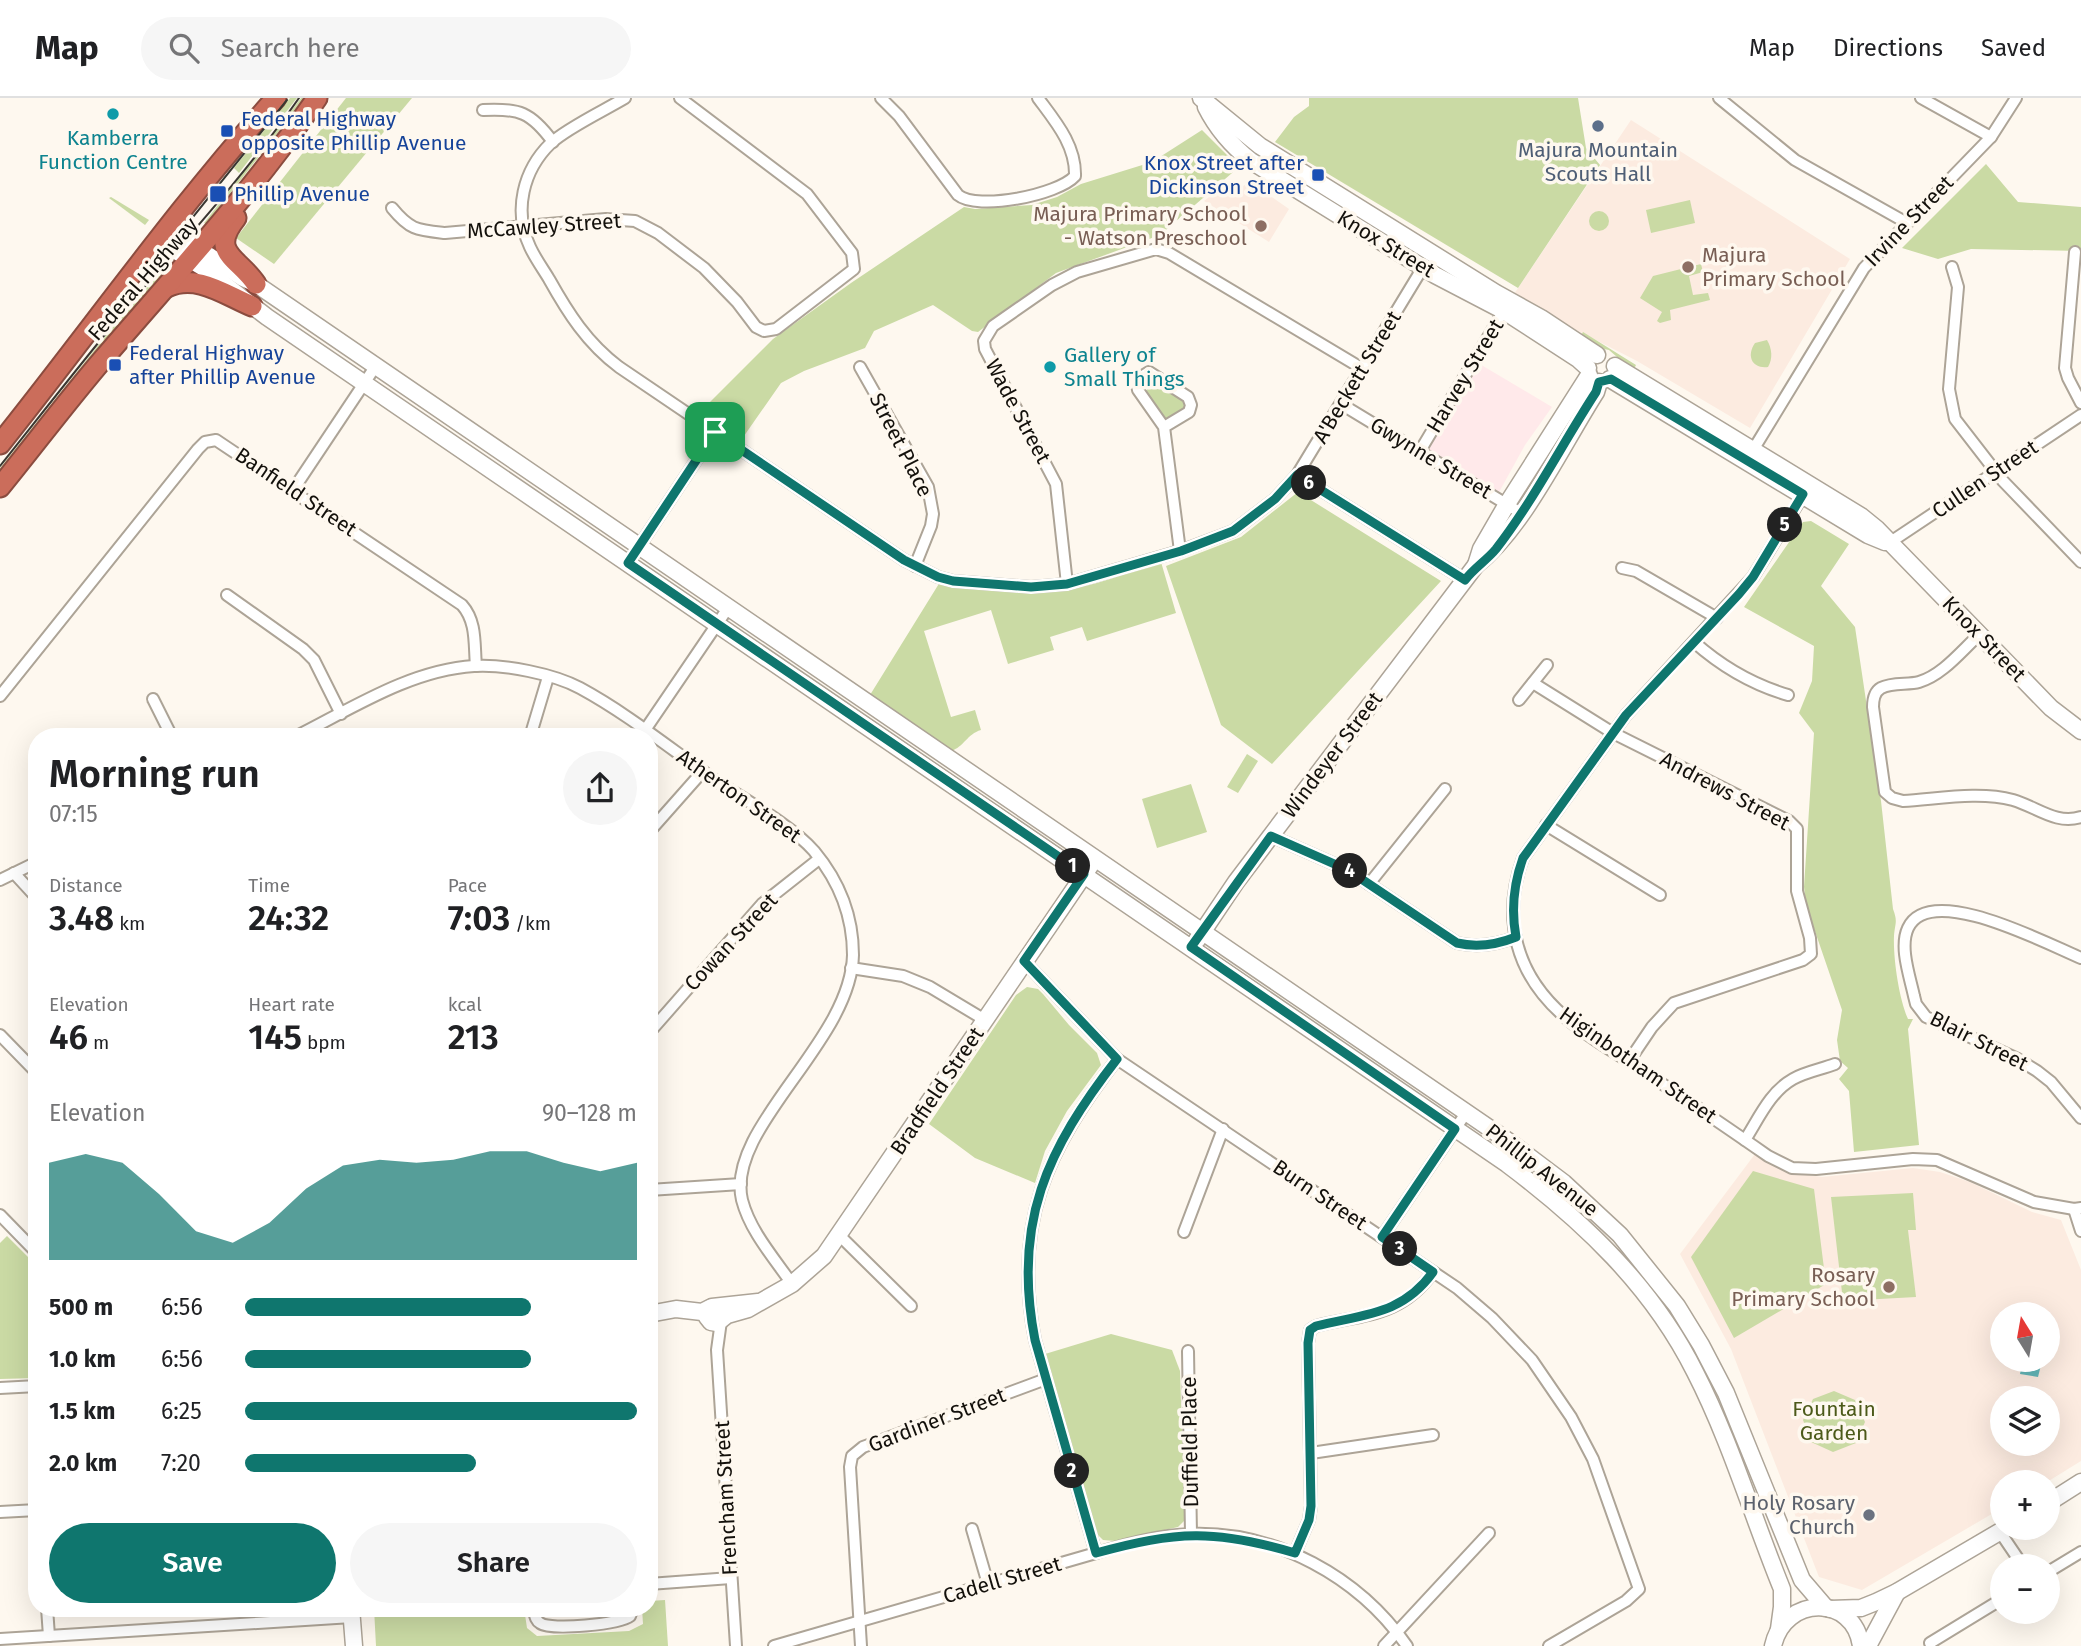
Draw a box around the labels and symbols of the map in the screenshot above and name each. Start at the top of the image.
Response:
marker: Kamberra Function Centre [105,106,121,122]
place label: Federal Highway opposite Phillip Avenue [241,106,466,156]
marker: Majura Mountain Scouts Hall [1590,118,1606,134]
marker: Federal Highway opposite Phillip Avenue [219,123,235,139]
place label: Kamberra Function Centre [38,125,188,175]
place label: Majura Mountain Scouts Hall [1518,137,1678,187]
place label: Knox Street after Dickinson Street [1144,150,1304,200]
marker: Knox Street after Dickinson Street [1310,167,1326,183]
street label: Irvine Street [1859,170,1959,272]
place label: Phillip Avenue [234,181,370,207]
marker: Phillip Avenue [208,184,228,204]
place label: Majura Primary School - Watson Preschool [1033,201,1247,251]
street label: Knox Street [1332,205,1440,284]
street label: McCawley Street [466,208,622,244]
street label: Federal Highway [82,211,204,346]
marker: Majura Primary School - Watson Preschool [1253,218,1269,234]
place label: Majura Primary School [1702,242,1846,292]
marker: Majura Primary School [1680,259,1696,275]
street label: A'Beckett Street [1307,306,1407,448]
street label: Harvey Street [1421,314,1509,438]
place label: Federal Highway after Phillip Avenue [129,340,316,390]
place label: Gallery of Small Things [1064,342,1185,392]
street label: Wade Street [980,354,1057,468]
marker: Federal Highway after Phillip Avenue [107,357,123,373]
marker: Gallery of Small Things [1042,359,1058,375]
street label: Street Place [864,389,938,501]
pin [685,402,745,462]
street label: Gwynne Street [1365,412,1497,505]
street label: Cullen Street [1927,434,2043,524]
street label: Banfield Street [230,442,362,542]
pin: 6 [1292,466,1326,500]
pin: 5 [1768,508,1802,542]
street label: Knox Street [1937,591,2032,688]
street label: Windeyer Street [1276,686,1388,823]
street label: Atherton Street [672,744,807,849]
street label: Andrews Street [1656,746,1795,836]
pin: 1 [1056,848,1090,884]
pin: 4 [1332,854,1368,888]
street label: Cowan Street [679,887,783,996]
street label: Higinbotham Street [1554,1001,1722,1129]
street label: Blair Street [1926,1005,2033,1077]
street label: Bradfield Street [885,1022,990,1160]
street label: Phillip Avenue [1480,1118,1604,1222]
street label: Burn Street [1268,1154,1372,1236]
pin: 3 [1382,1232,1418,1266]
place label: Rosary Primary School [1731,1262,1876,1312]
marker: Rosary Primary School [1881,1279,1897,1295]
north arrow [1990,1302,2060,1372]
street label: Duffield Place [1176,1376,1204,1508]
street label: Gardiner Street [865,1382,1010,1458]
park label: Fountain Garden [1792,1396,1876,1446]
street label: Frencham Street [709,1419,743,1576]
pin: 2 [1054,1454,1090,1488]
place label: Holy Rosary Church [1743,1490,1856,1540]
marker: Holy Rosary Church [1861,1507,1877,1523]
street label: Cadell Street [940,1551,1065,1609]

